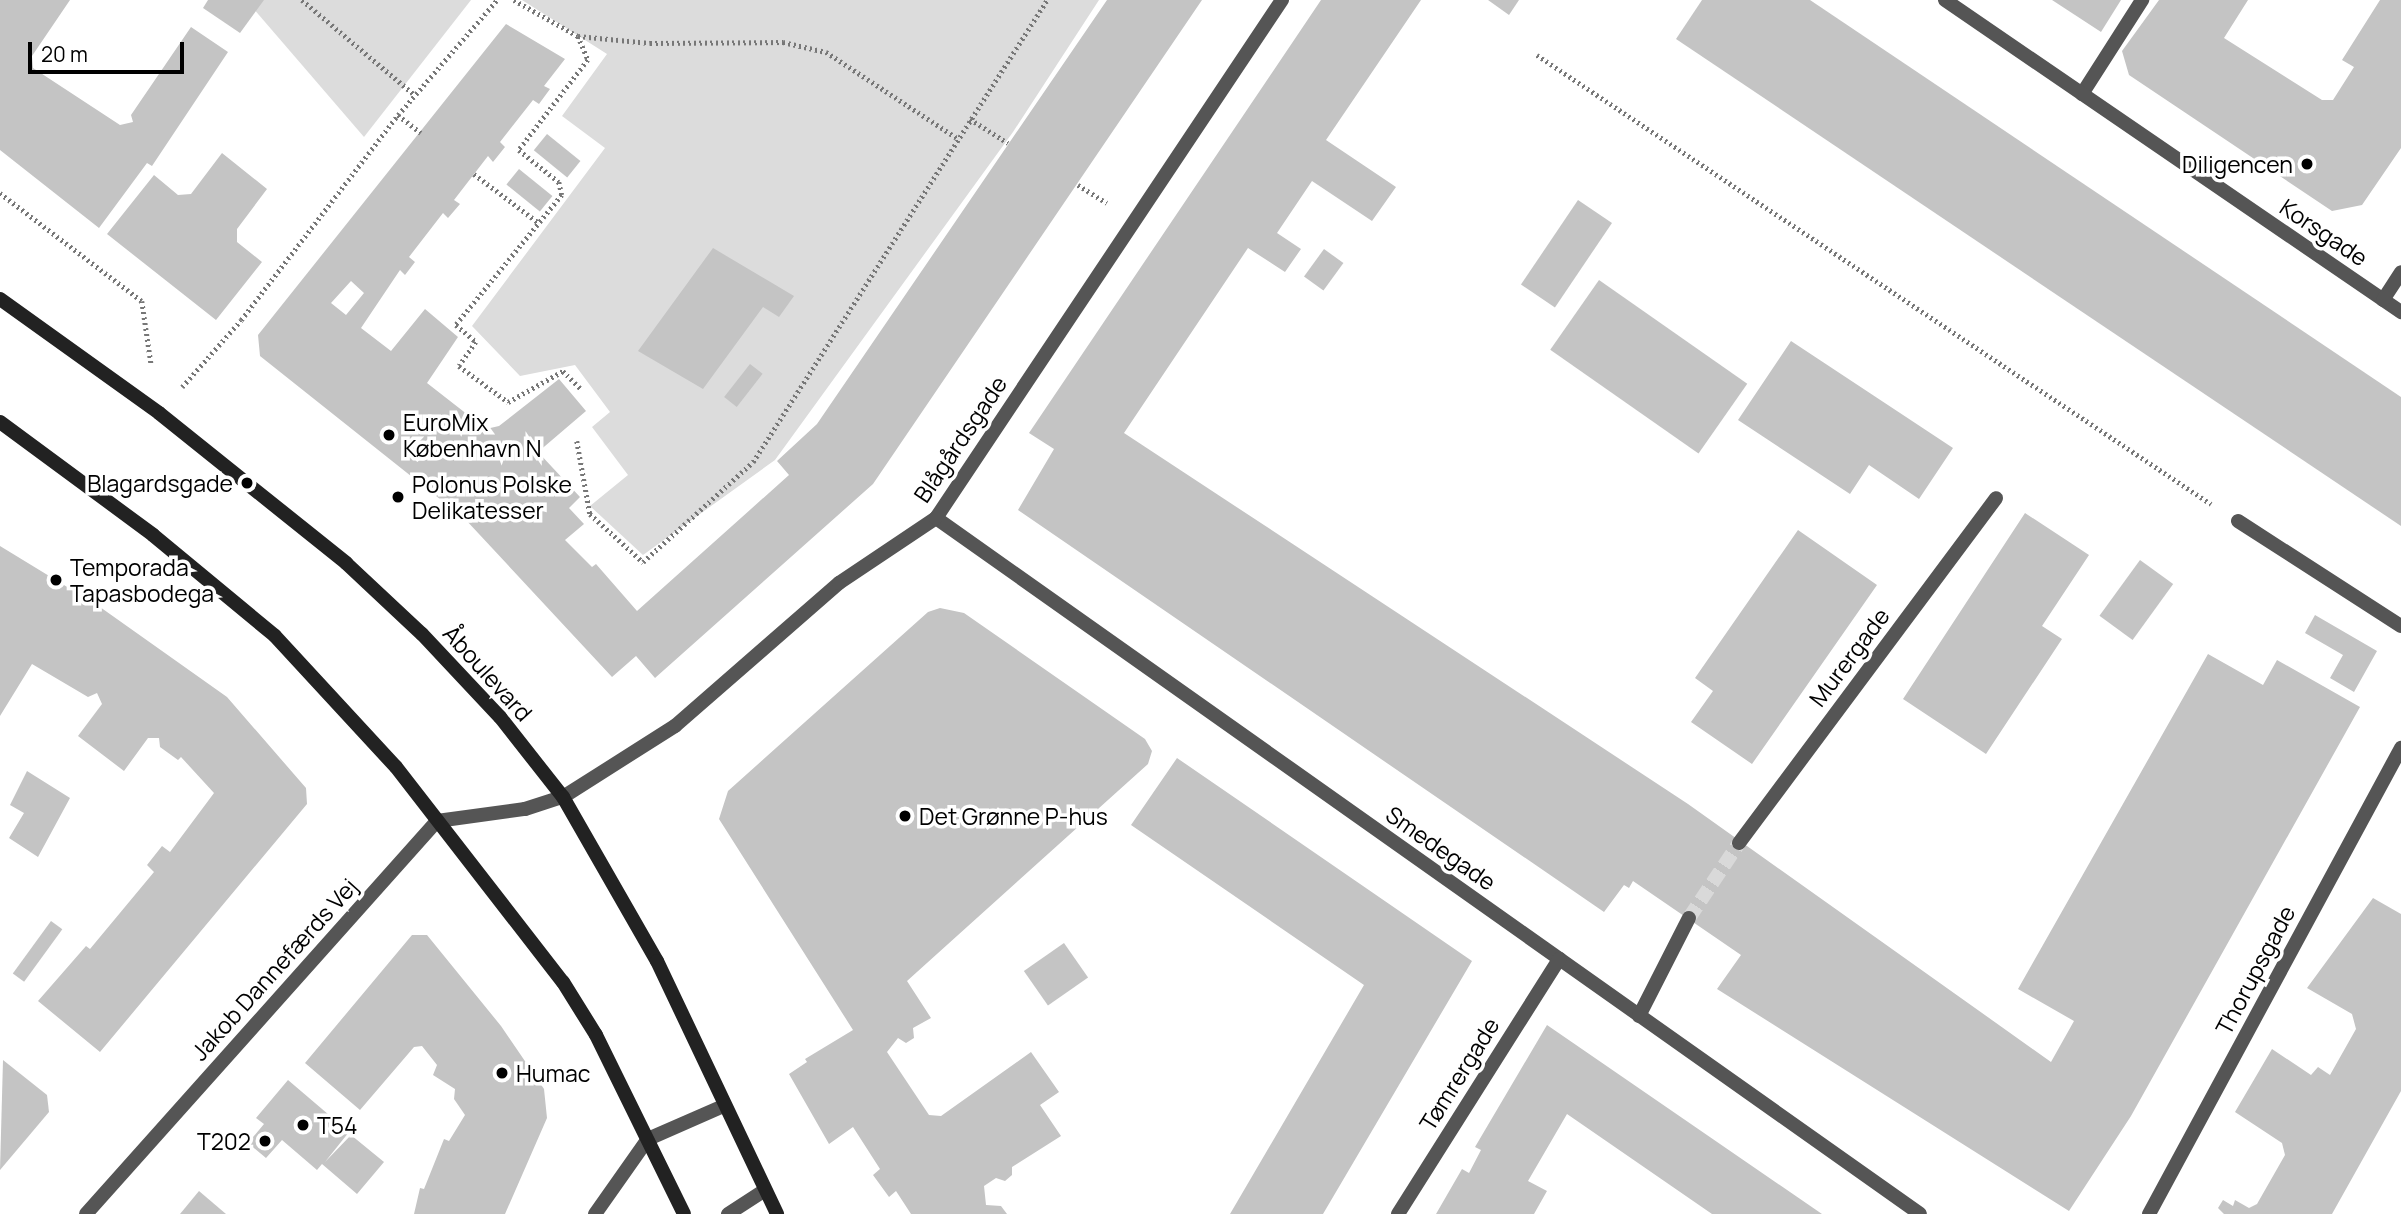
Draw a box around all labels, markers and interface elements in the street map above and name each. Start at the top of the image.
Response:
scale bar [32,28,187,72]
text: 20 m [41,40,88,68]
place label: Diligencen [2182,150,2293,178]
marker: Diligencen [2299,156,2315,172]
street label: Korsgade [2275,193,2373,271]
street label: Blågårdsgade [908,371,1012,507]
place label: EuroMix København N [403,408,541,462]
marker: EuroMix København N [381,427,397,443]
place label: Blagardsgade [87,469,233,497]
place label: Polonus Polske Delikatesser [412,470,572,524]
marker: Blagardsgade [239,475,255,491]
marker: Polonus Polske Delikatesser [390,489,406,505]
place label: Temporada Tapasbodega [70,553,214,607]
marker: Temporada Tapasbodega [48,572,64,588]
street label: Murergade [1803,602,1895,712]
street label: Åboulevard [438,619,538,727]
street label: Smedegade [1381,800,1501,896]
place label: Det Grønne P-hus [919,802,1108,830]
marker: Det Grønne P-hus [897,808,913,824]
street label: Jakob Dannefærds Vej [185,872,363,1066]
street label: Thorupsgade [2209,901,2301,1039]
street label: Tømrergade [1413,1013,1505,1135]
place label: Humac [516,1059,590,1087]
marker: Humac [494,1065,510,1081]
place label: T54 [317,1111,358,1139]
marker: T54 [295,1117,311,1133]
place label: T202 [197,1127,251,1155]
marker: T202 [257,1133,273,1149]

